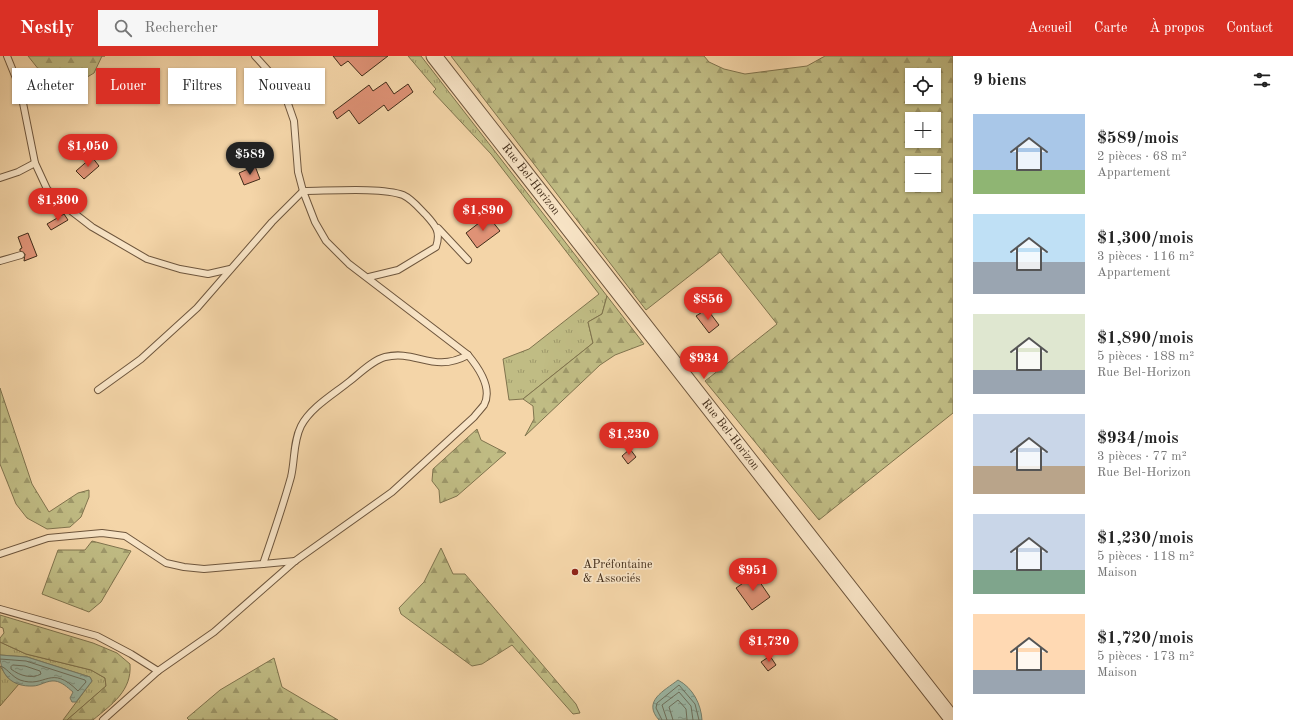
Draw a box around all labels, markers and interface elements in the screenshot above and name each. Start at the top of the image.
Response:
search box [98,10,378,46]
icon: search [112,17,134,39]
text: Nestly [20,19,74,38]
text: Rechercher [144,21,218,36]
text: Accueil [1028,21,1072,35]
text: Carte [1094,21,1127,35]
text: À propos [1149,21,1204,35]
text: Contact [1226,21,1273,35]
chip: Acheter [12,68,88,104]
chip: Louer [96,68,160,104]
chip: Filtres [168,68,236,104]
chip: Nouveau [244,68,325,104]
map controls [905,68,941,192]
button: locate [905,68,941,104]
icon: filters [1251,69,1273,91]
text: 9 biens [973,72,1026,89]
button: + [905,112,941,148]
icon: home [1005,130,1053,178]
text: $589/mois [1097,130,1179,147]
pin: $1,050 [55,134,121,168]
text: $1,050 [67,140,109,153]
pin: $589 [226,142,274,176]
street label: Rue Bel-Horizon [499,142,562,218]
text: $589 [235,148,265,161]
text: 2 pièces · 68 m² [1097,150,1187,163]
button: − [905,156,941,192]
text: Appartement [1097,166,1171,179]
pin: $1,300 [25,188,91,222]
text: $1,300 [37,194,79,207]
pin: $1,890 [450,198,516,232]
text: $1,890 [462,204,504,217]
icon: home [1005,230,1053,278]
text: $1,300/mois [1097,230,1193,247]
text: 3 pièces · 116 m² [1097,250,1194,263]
text: Appartement [1097,266,1171,279]
pin: $856 [684,287,732,321]
text: $856 [693,293,723,306]
icon: home [1005,330,1053,378]
text: $1,890/mois [1097,330,1193,347]
pin: $934 [680,346,728,380]
text: 5 pièces · 188 m² [1097,350,1194,363]
text: $934 [689,352,719,365]
text: Rue Bel-Horizon [1097,366,1191,379]
street label: Rue Bel-Horizon [699,397,762,473]
pin: $1,230 [596,422,662,456]
text: $1,230 [608,428,650,441]
icon: home [1005,430,1053,478]
text: $934/mois [1097,430,1179,447]
text: 3 pièces · 77 m² [1097,450,1187,463]
text: Rue Bel-Horizon [1097,466,1191,479]
icon: home [1005,530,1053,578]
text: $1,230/mois [1097,530,1193,547]
text: 5 pièces · 118 m² [1097,550,1194,563]
pin: $951 [729,558,777,592]
place label: APréfontaine & Associés [583,559,653,585]
text: $951 [738,564,768,577]
text: Maison [1097,566,1137,579]
marker: APréfontaine & Associés [570,567,580,577]
pin: $1,720 [736,629,802,663]
icon: home [1005,630,1053,678]
text: $1,720/mois [1097,630,1193,647]
text: $1,720 [748,635,790,648]
text: 5 pièces · 173 m² [1097,650,1194,663]
text: Maison [1097,666,1137,679]

